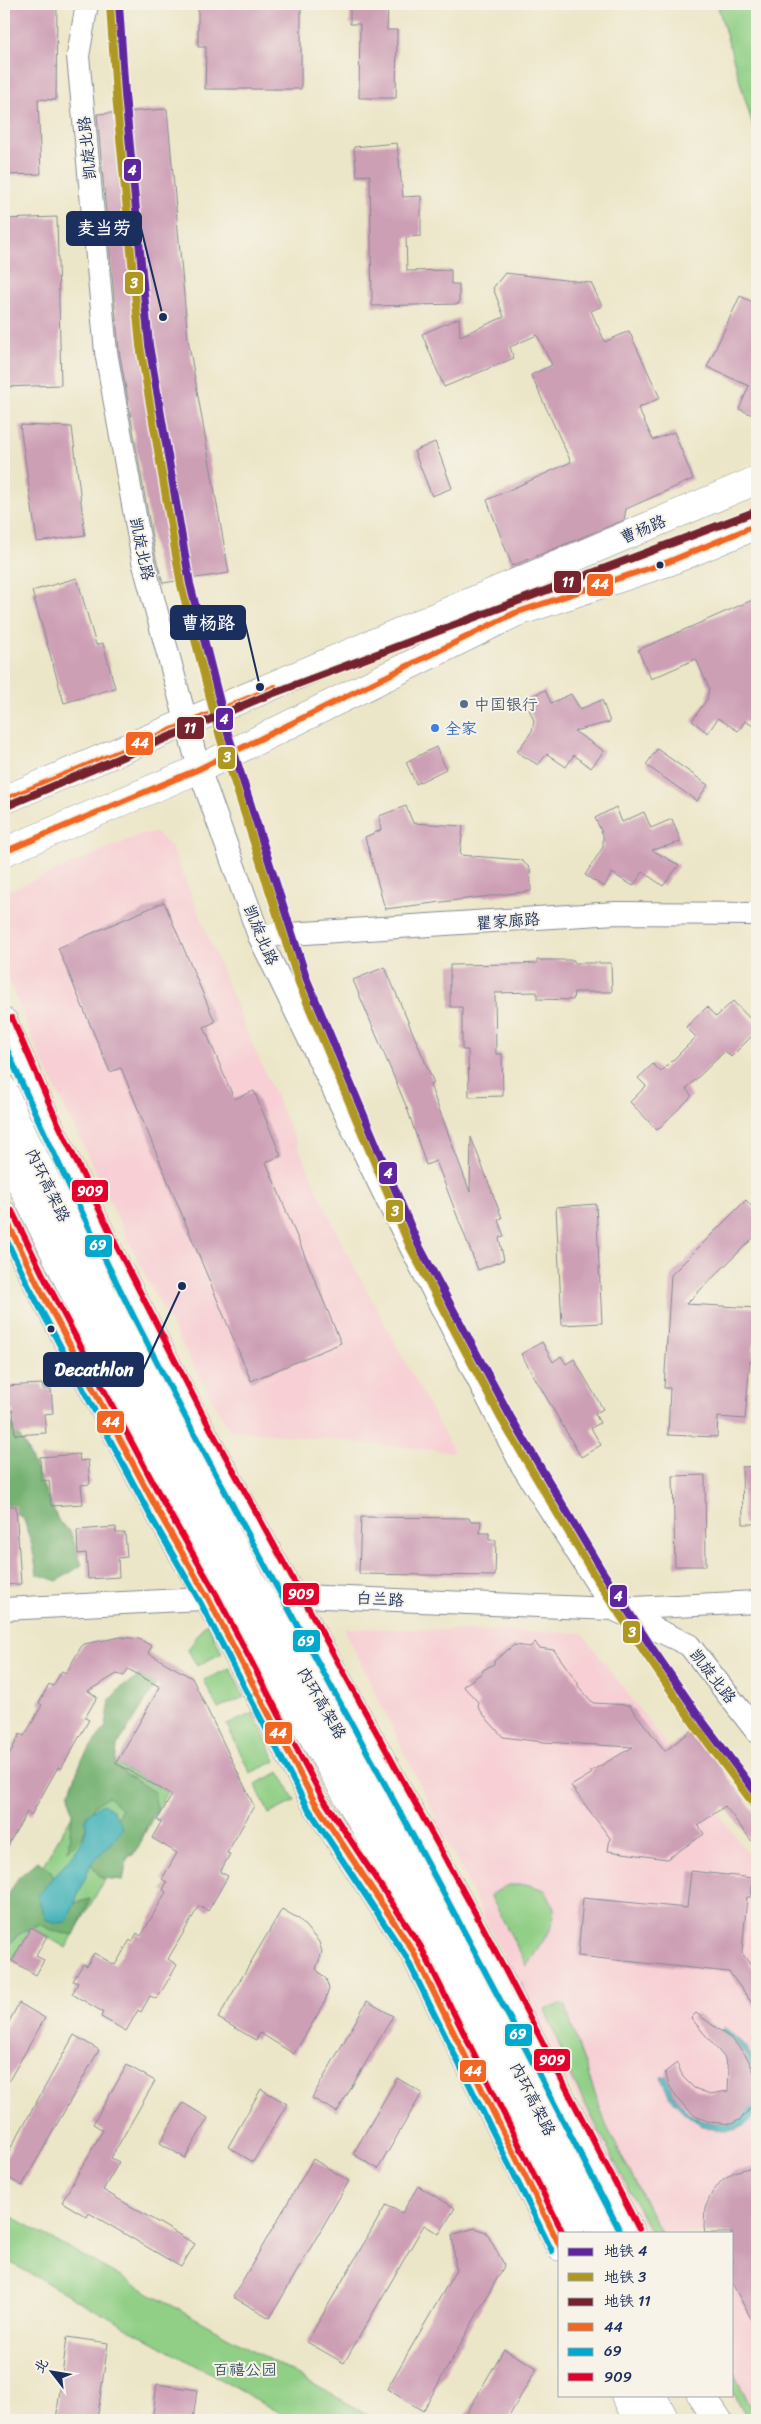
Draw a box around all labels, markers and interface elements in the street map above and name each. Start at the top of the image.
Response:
street label: 凯旋北路 [69,115,105,181]
line badge: 4 [123,158,142,182]
text: 4 [127,158,137,183]
callout: 麦当劳 [67,212,141,245]
text: 麦当劳 [77,212,131,244]
line badge: 3 [124,271,144,295]
text: 3 [129,271,138,296]
street label: 曹杨路 [615,506,671,552]
street label: 凯旋北路 [121,515,163,583]
unlabelled marker [655,560,665,570]
line badge: 11 [553,570,582,594]
text: 11 [562,570,574,595]
text: 44 [590,572,609,597]
line badge: 44 [586,573,614,597]
callout: 曹杨路 [171,606,245,639]
text: 曹杨路 [181,607,235,639]
place label: 中国银行 [474,690,538,719]
marker: 中国银行 [458,698,470,710]
line badge: 4 [215,707,234,731]
text: 4 [219,707,229,732]
place label: 全家 [445,714,477,743]
line badge: 11 [176,716,205,740]
text: 11 [184,716,196,741]
marker: 全家 [429,722,441,734]
line badge: 44 [125,731,154,756]
text: 44 [130,731,149,756]
text: 3 [222,745,231,770]
line badge: 3 [217,746,236,770]
street label: 凯旋北路 [235,900,287,970]
street label: 瞿家廊路 [475,904,541,938]
street label: 内环高架路 [17,1143,79,1227]
line badge: 4 [378,1161,398,1185]
text: 4 [383,1161,393,1186]
line badge: 909 [71,1179,109,1203]
text: 909 [77,1179,103,1204]
line badge: 3 [385,1199,404,1223]
text: 3 [390,1199,399,1224]
text: 69 [89,1233,107,1258]
line badge: 69 [84,1234,113,1258]
unlabelled marker [46,1324,56,1334]
callout: Decathlon [44,1353,143,1386]
text: Decathlon [54,1354,134,1386]
line badge: 44 [96,1410,125,1434]
text: 44 [101,1410,120,1435]
line badge: 909 [282,1582,320,1606]
text: 909 [288,1582,314,1607]
street label: 白兰路 [355,1583,405,1615]
line badge: 4 [609,1584,628,1608]
text: 4 [613,1584,623,1609]
line badge: 3 [622,1620,641,1644]
text: 3 [627,1620,636,1645]
line badge: 69 [292,1629,321,1653]
text: 69 [297,1629,315,1654]
street label: 凯旋北路 [682,1642,744,1710]
street label: 内环高架路 [289,1661,355,1745]
line badge: 44 [264,1721,293,1745]
text: 44 [268,1721,287,1746]
text: 69 [509,2022,527,2047]
line badge: 69 [504,2023,533,2047]
line badge: 909 [533,2048,571,2072]
text: 909 [539,2048,565,2073]
street label: 内环高架路 [502,2057,564,2141]
line badge: 44 [459,2059,487,2083]
text: 44 [463,2059,482,2084]
legend [558,2232,734,2396]
text: 地铁 4 [604,2238,647,2264]
text: 地铁 3 [604,2264,646,2290]
text: 地铁 11 [604,2288,651,2314]
text: 44 [604,2314,623,2340]
text: 69 [604,2338,622,2364]
north arrow [28,2346,78,2396]
text: 北 [27,2353,56,2378]
park label: 百禧公园 [213,2355,277,2384]
text: 909 [604,2364,632,2390]

